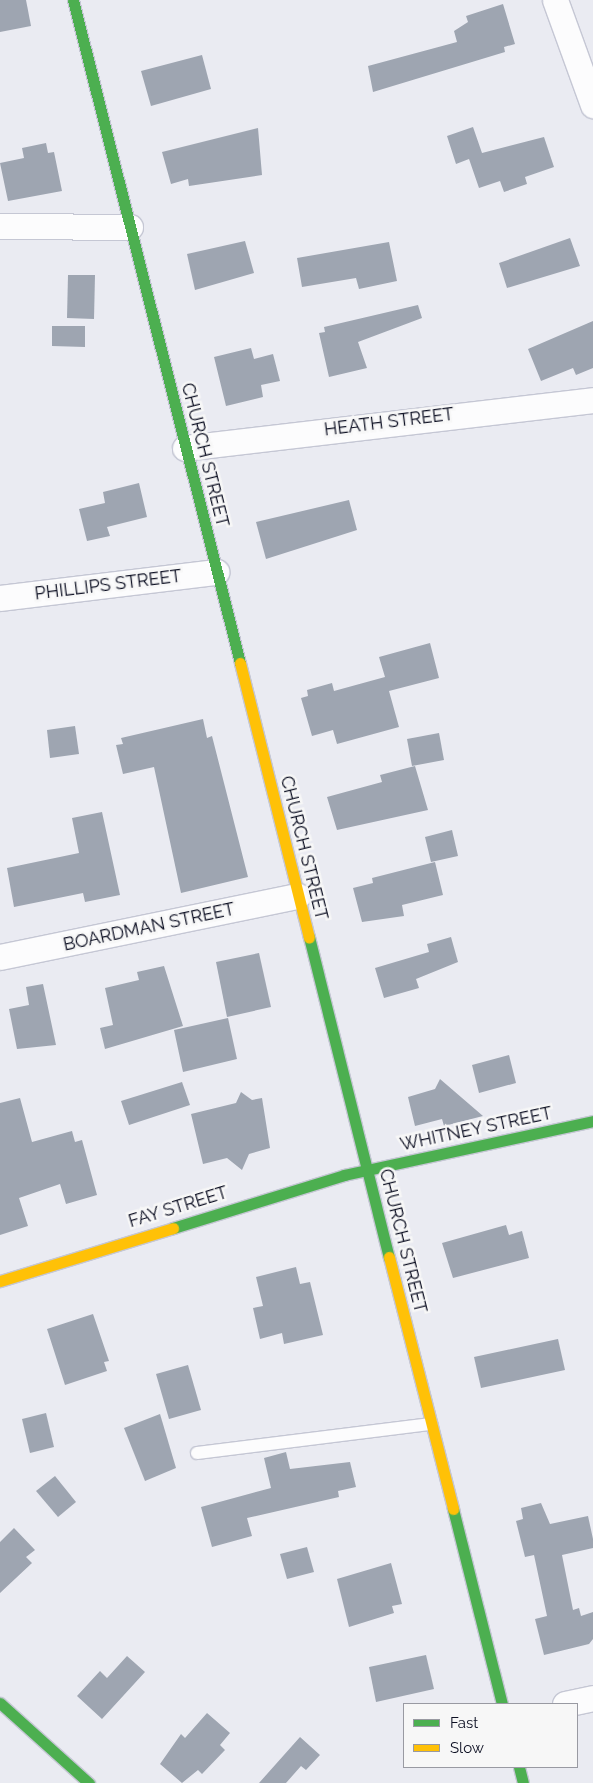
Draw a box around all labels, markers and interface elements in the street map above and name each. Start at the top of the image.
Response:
street label: CHURCH STREET [177,381,233,529]
street label: HEATH STREET [323,403,455,441]
street label: PHILLIPS STREET [33,565,183,605]
street label: CHURCH STREET [276,774,332,922]
street label: BOARDMAN STREET [61,898,237,956]
street label: WHITNEY STREET [398,1102,554,1156]
street label: CHURCH STREET [375,1167,431,1315]
street label: FAY STREET [126,1182,230,1232]
legend [403,1703,578,1768]
text: Fast [450,1714,478,1732]
text: Slow [450,1739,484,1757]

